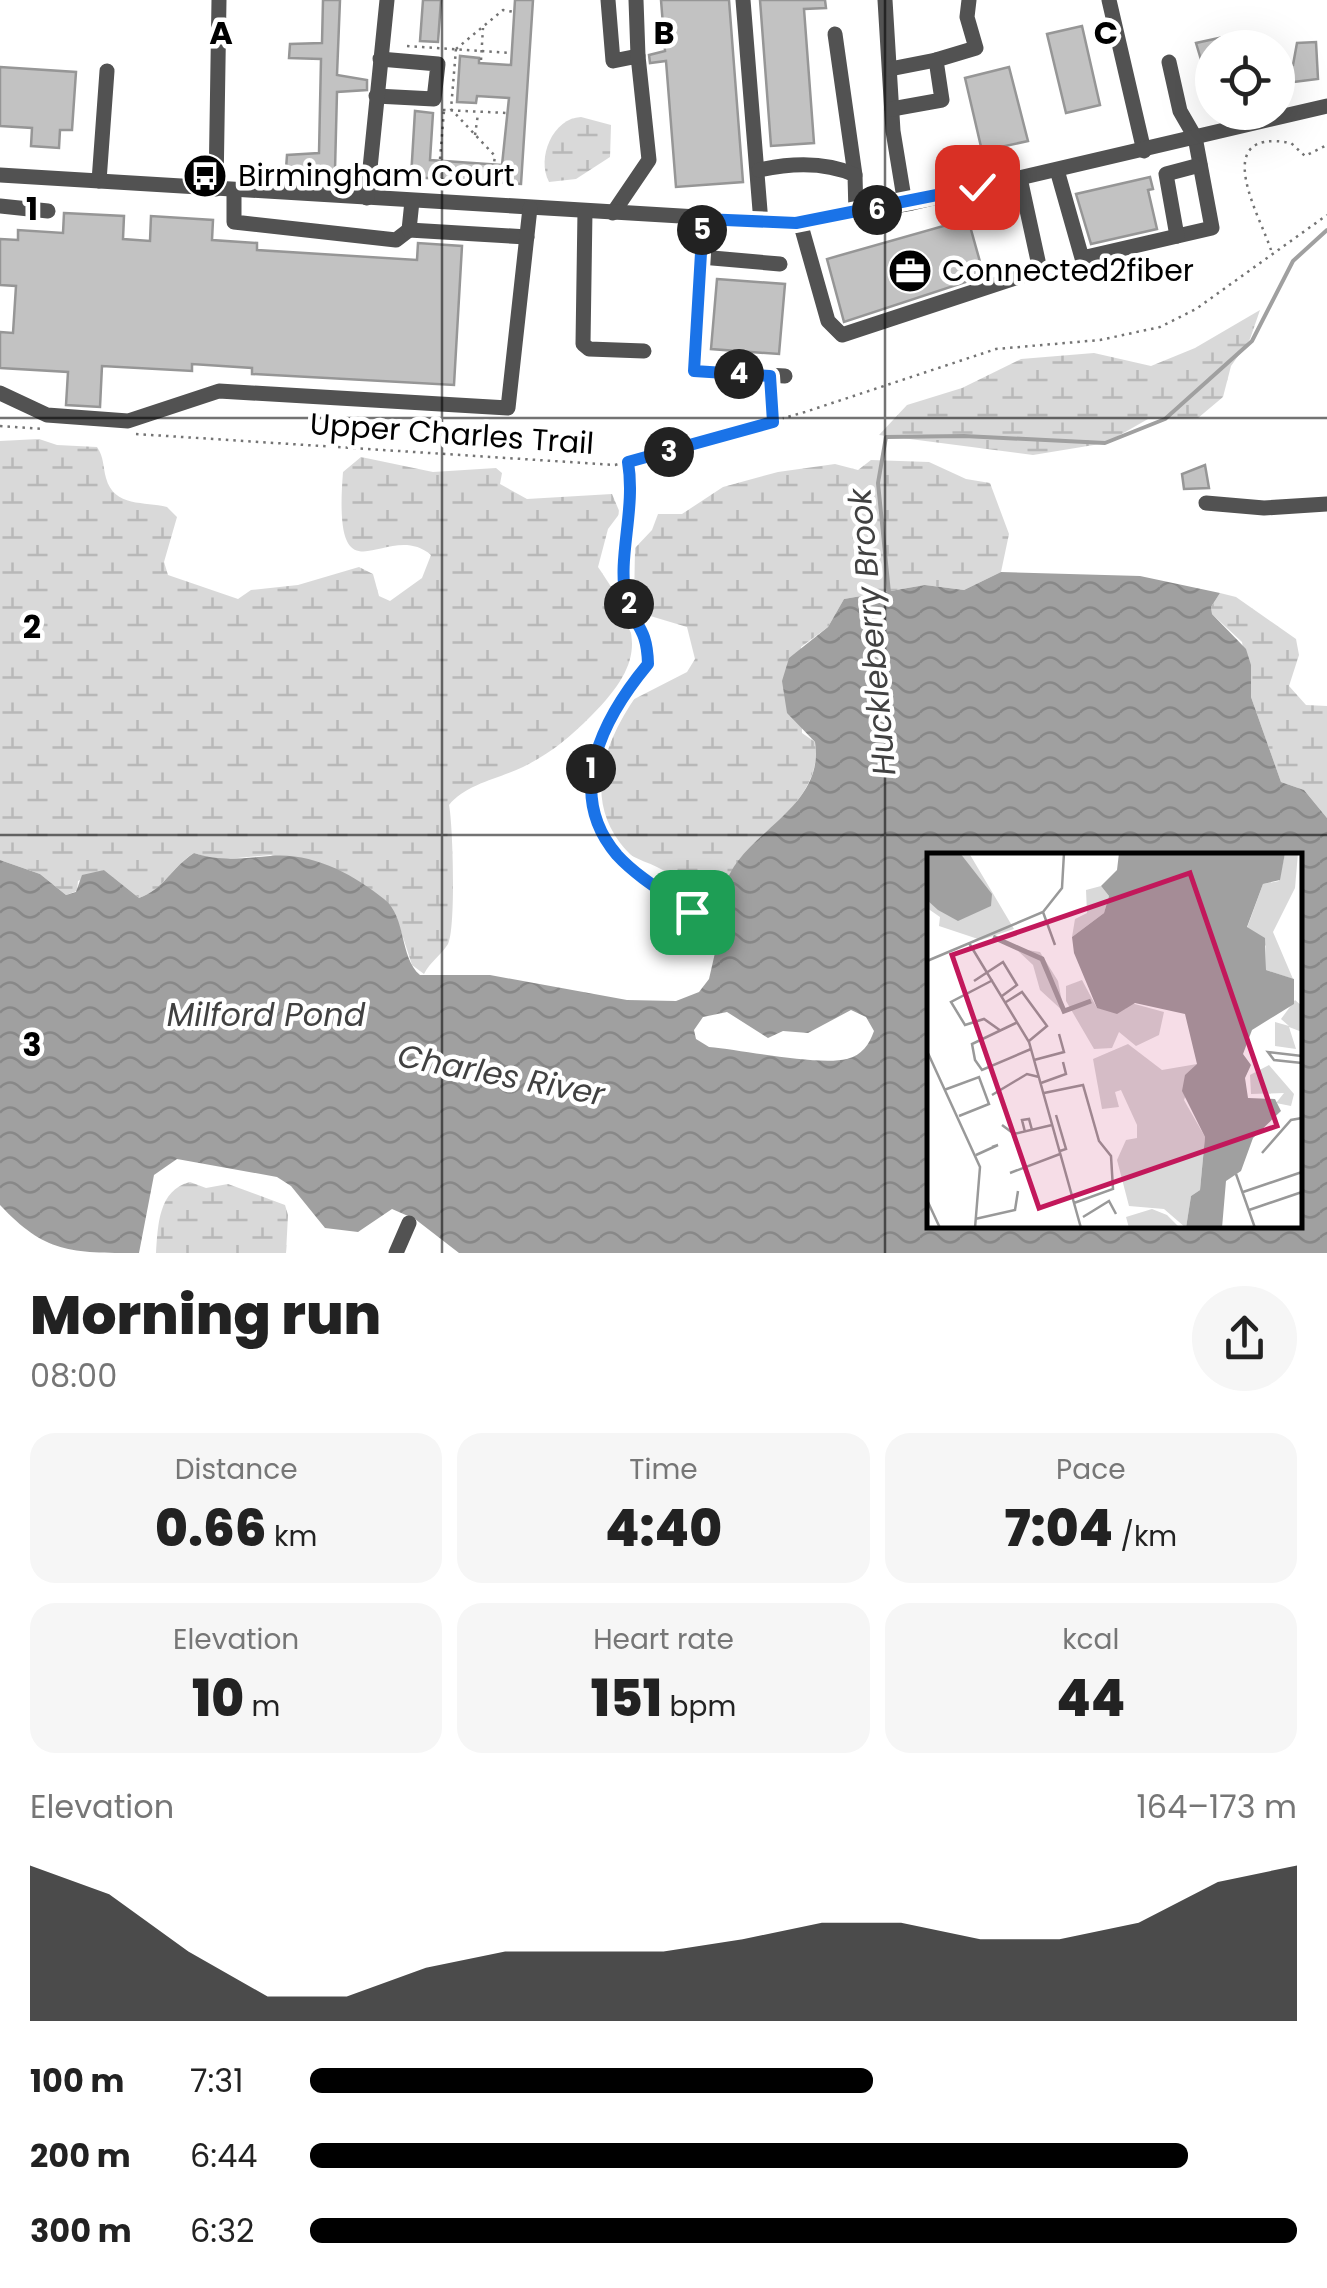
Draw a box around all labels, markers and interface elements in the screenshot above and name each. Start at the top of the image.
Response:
text: A [209,10,233,55]
text: B [653,10,675,55]
text: C [1094,10,1118,55]
map controls [1195,30,1295,130]
button: locate [1195,30,1295,130]
pin [935,145,1020,230]
bus stop icon: Birmingham Court [182,153,228,199]
place label: Birmingham Court [238,154,515,197]
icon: check [950,160,1005,215]
pin: 6 [852,185,902,235]
text: 1 [26,186,38,231]
text: 6 [868,190,886,229]
pin: 5 [677,205,727,255]
text: 5 [693,210,711,249]
office icon: Connected2fiber [887,248,933,294]
place label: Connected2fiber [942,249,1194,292]
pin: 4 [714,349,764,399]
text: 4 [730,354,748,393]
street label: Upper Charles Trail [309,402,595,465]
pin: 3 [644,427,694,477]
text: 3 [661,432,677,471]
water label: Huckleberry Brook [836,485,906,778]
pin: 2 [604,579,654,629]
text: 2 [621,584,637,623]
text: 2 [23,604,41,649]
pin: 1 [566,744,616,794]
text: 1 [586,749,596,788]
inset map [927,853,1302,1228]
pin [650,870,735,955]
icon: arrive [665,885,720,940]
water label: Milford Pond [167,992,366,1037]
text: 3 [22,1022,42,1067]
water label: Charles River [394,1032,609,1117]
text: Morning run [30,1276,381,1353]
button: share [1192,1286,1297,1391]
text: 08:00 [30,1353,117,1398]
text: Distance [175,1450,298,1489]
text: Time [629,1450,698,1489]
text: Pace [1056,1450,1126,1489]
text: 0.66 [155,1493,266,1564]
text: 4:40 [605,1493,722,1564]
text: 7:04 [1004,1493,1113,1564]
text: km [266,1517,317,1556]
text: /km [1113,1517,1177,1556]
text: Elevation [173,1620,299,1659]
text: Heart rate [593,1620,734,1659]
text: kcal [1062,1620,1119,1659]
text: 10 [192,1663,244,1734]
text: 151 [591,1663,662,1734]
text: 44 [1056,1663,1125,1734]
text: m [244,1687,280,1726]
text: bpm [662,1687,736,1726]
text: Elevation [30,1784,174,1829]
text: 164–173 m [1137,1784,1297,1829]
text: 100 m [30,2058,124,2103]
text: 7:31 [190,2058,243,2103]
text: 200 m [30,2133,131,2178]
text: 6:44 [190,2133,257,2178]
text: 300 m [30,2208,132,2253]
text: 6:32 [190,2208,254,2253]

